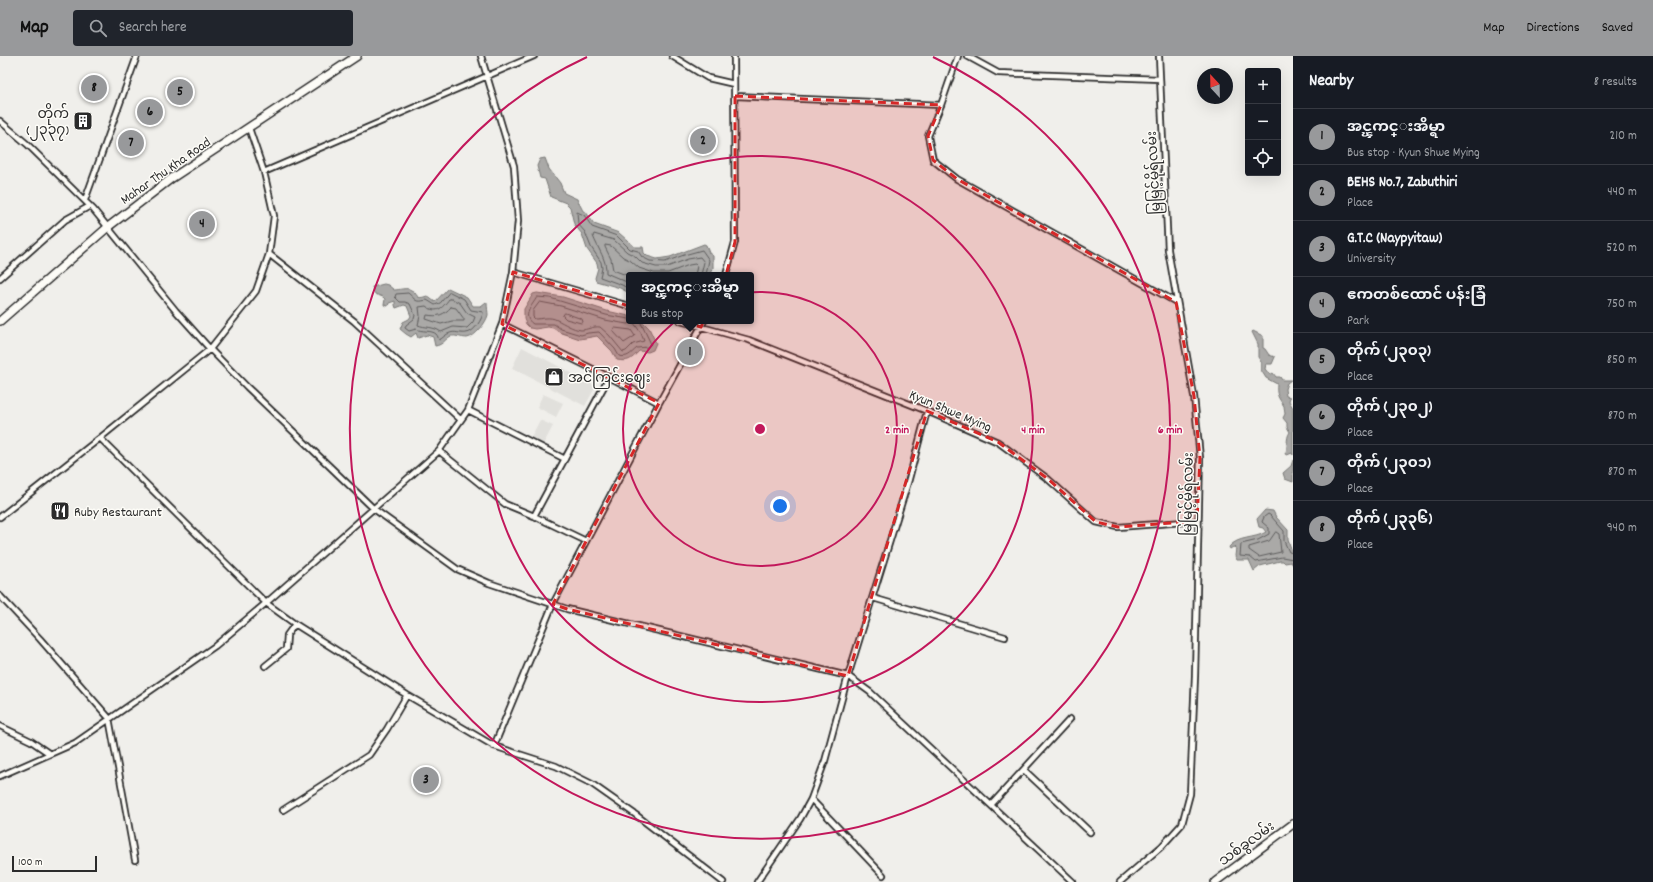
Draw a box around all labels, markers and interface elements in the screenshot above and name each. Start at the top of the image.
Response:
search box [73,10,353,46]
text: Map [20,15,49,42]
icon: search [87,17,109,39]
text: Search here [119,17,187,39]
text: Map [1483,18,1505,38]
text: Directions [1527,18,1580,38]
text: Saved [1602,18,1633,38]
north arrow [1197,68,1233,104]
map controls [1245,68,1281,176]
button: + [1245,68,1281,104]
text: Nearby [1309,70,1353,94]
pin: 8 [81,73,107,103]
text: 8 results [1594,73,1637,92]
pin: 5 [167,77,193,107]
pin: 6 [137,97,163,127]
place label: တိုက် (၂၃၃၇) [26,103,69,141]
button: − [1245,104,1281,140]
building icon: တိုက် (၂၃၃၇) [72,110,94,132]
text: အင္ၾကင္းအိမ္ရာ [1347,117,1445,139]
pin: 2 [690,126,716,156]
text: 1 [1321,127,1323,146]
text: 210 m [1609,127,1637,146]
pin: 7 [118,128,144,158]
street label: မြမြင့်မိုရ်လမ်း [1141,131,1167,215]
street label: Mahar Thu Kha Road [117,133,215,210]
button: locate [1245,140,1281,176]
text: Bus stop · Kyun Shwe Mying [1347,144,1480,163]
text: BEHS No.7, Zabuthiri [1347,172,1457,194]
text: 2 [1319,183,1325,202]
text: 440 m [1607,183,1637,202]
text: Place [1347,194,1373,213]
pin: 4 [189,209,215,239]
text: G.T.C (Naypyitaw) [1347,228,1442,250]
text: 3 [1319,239,1325,258]
text: 520 m [1606,239,1637,258]
text: University [1347,250,1396,269]
popup [626,272,754,324]
text: အင္ၾကင္းအိမ္ရာ [641,278,739,300]
text: ဧကတစ်ထောင် ပန်းခြံ [1347,285,1486,307]
text: 4 [1319,295,1325,314]
text: 750 m [1607,295,1637,314]
text: Bus stop [641,305,683,324]
text: Park [1347,312,1369,331]
pin: 1 [677,337,703,367]
text: တိုက် (၂၃၀၃) [1347,341,1431,363]
text: 5 [1319,351,1325,370]
text: 850 m [1607,351,1637,370]
shop icon: အင်ကြင်းဈေး [543,366,565,388]
place label: အင်ကြင်းဈေး [568,367,651,389]
text: Place [1347,368,1373,387]
street label: Kyun Shwe Mying [906,385,995,438]
text: တိုက် (၂၃၀၂) [1347,397,1432,419]
text: 6 [1319,407,1325,426]
text: 870 m [1608,407,1637,426]
centre of rings [753,422,767,436]
text: 2 min [885,422,909,439]
text: 4 min [1021,422,1045,439]
text: 6 min [1158,422,1183,439]
text: Place [1347,424,1373,443]
street label: မြမြင့်မိုရ်လမ်း [1176,452,1200,536]
text: တိုက် (၂၃၀၁) [1347,453,1431,475]
text: 7 [1320,463,1324,482]
text: 870 m [1608,463,1637,482]
text: Place [1347,480,1373,499]
your location [770,496,790,516]
restaurant icon: Ruby Restaurant [49,500,71,522]
place label: Ruby Restaurant [74,503,162,523]
text: တိုက် (၂၃၃၆) [1347,509,1432,531]
text: 8 [1319,519,1325,538]
text: 940 m [1607,519,1637,538]
text: Place [1347,536,1373,555]
pin: 3 [413,765,439,795]
street label: သစ်ခွလမ်း [1214,816,1279,872]
scale bar [12,854,97,873]
text: 100 m [18,855,42,871]

